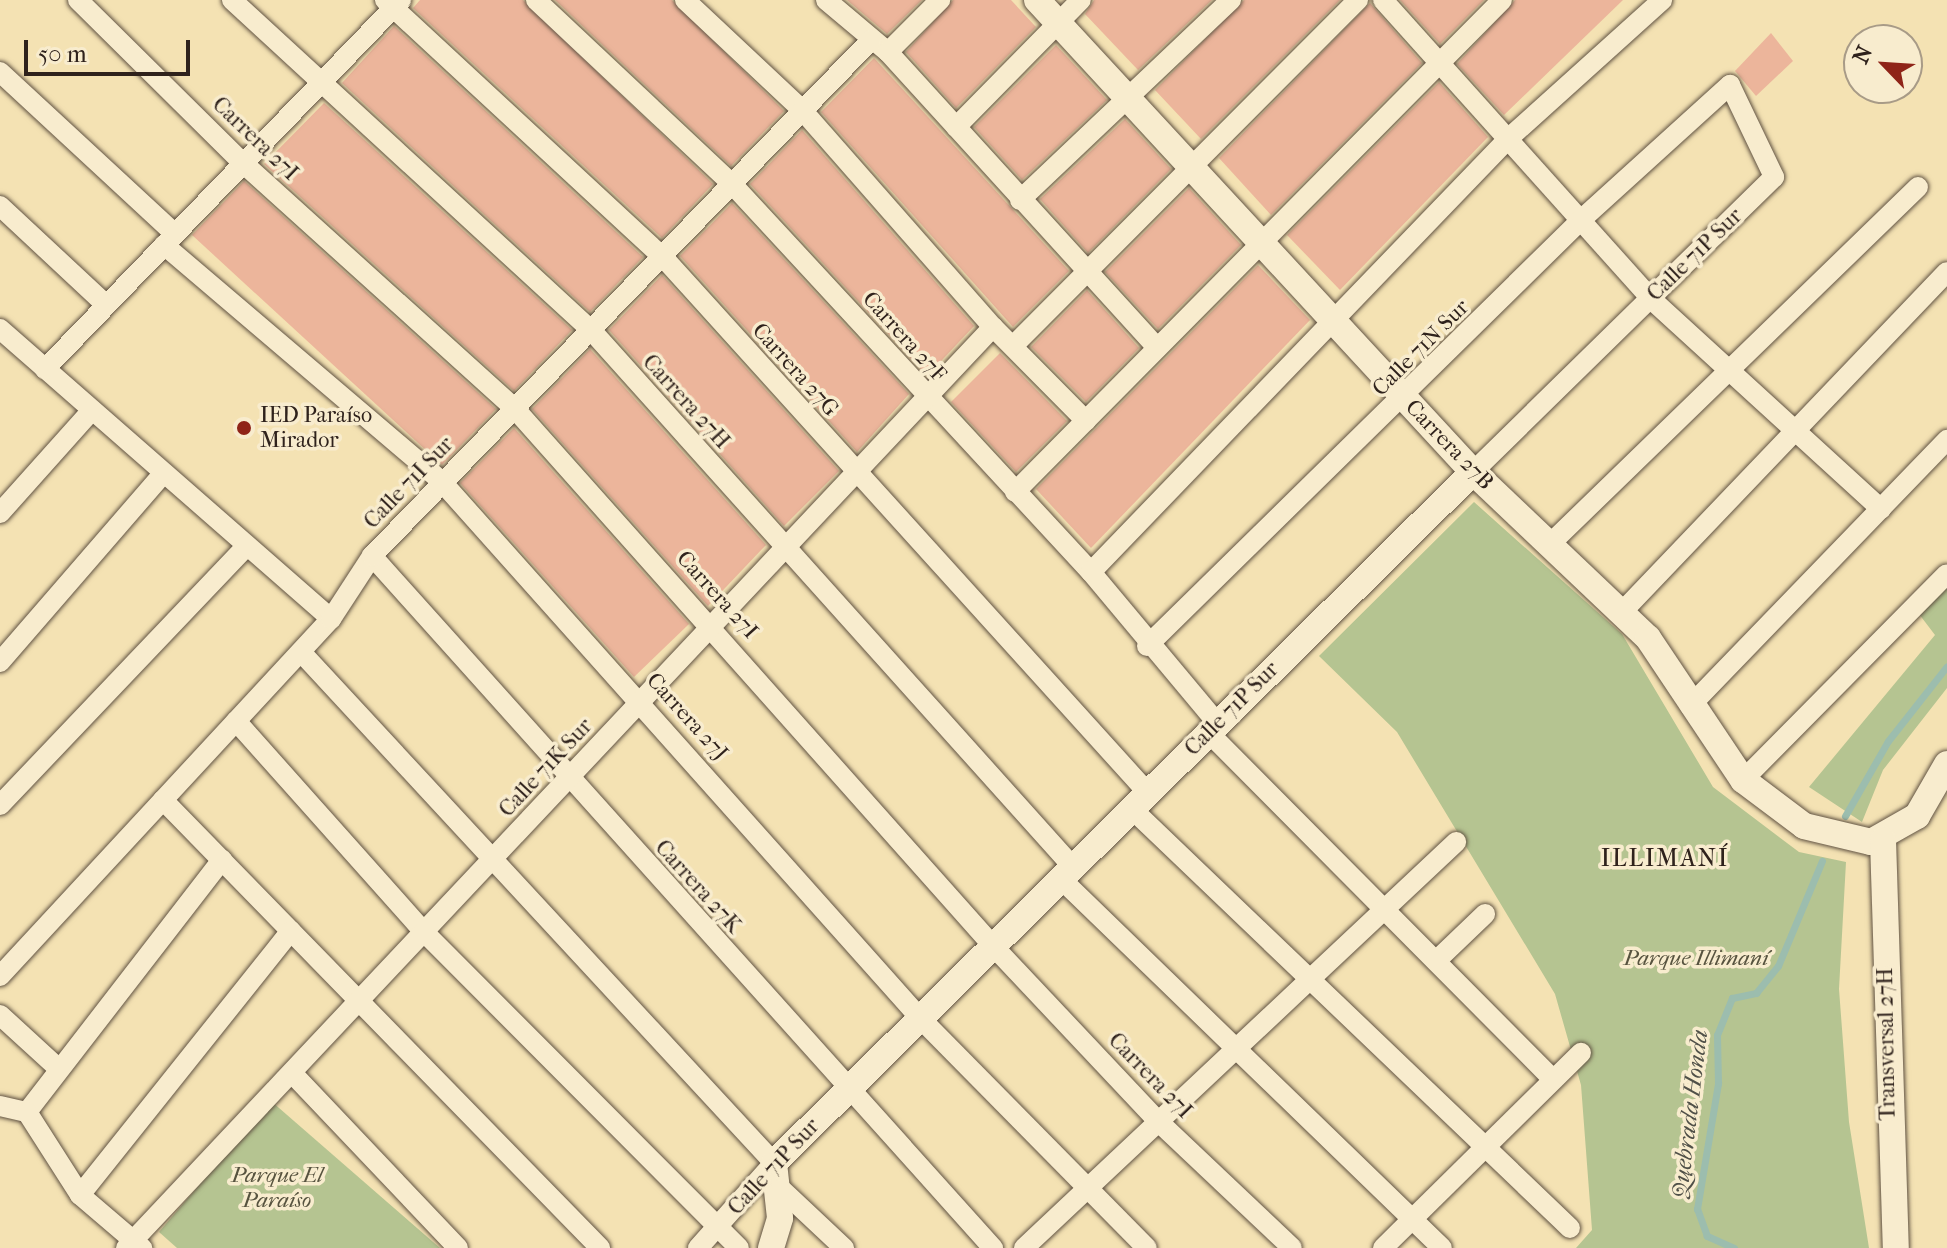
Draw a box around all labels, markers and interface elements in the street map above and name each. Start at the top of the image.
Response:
scale bar [28,24,194,74]
north arrow [1843,24,1923,104]
text: 50 m [38,40,87,68]
text: N [1848,42,1878,68]
street label: Carrera 27I [207,92,303,186]
street label: Calle 71P Sur [1642,203,1748,307]
street label: Carrera 27F [857,286,951,388]
street label: Calle 71N Sur [1367,294,1475,402]
street label: Carrera 27G [746,318,844,422]
street label: Carrera 27H [637,349,735,455]
street label: Carrera 27B [1400,394,1498,496]
place label: IED Paraíso Mirador [260,402,372,454]
marker: IED Paraíso Mirador [235,419,253,437]
street label: Calle 71I Sur [359,432,459,534]
street label: Carrera 27I [671,546,763,644]
street label: Calle 71P Sur [1179,656,1285,762]
street label: Carrera 27J [641,668,733,766]
street label: Calle 71K Sur [494,713,598,823]
street label: Carrera 27K [649,835,747,939]
district label: ILLIMANÍ [1601,845,1729,873]
park label: Parque Illimaní [1624,946,1768,972]
street label: Transversal 27H [1872,967,1902,1121]
street label: Carrera 27I [1103,1028,1197,1124]
water label: Quebrada Honda [1665,1028,1715,1200]
street label: Calle 71P Sur [723,1113,825,1221]
park label: Parque El Paraíso [231,1162,323,1214]

